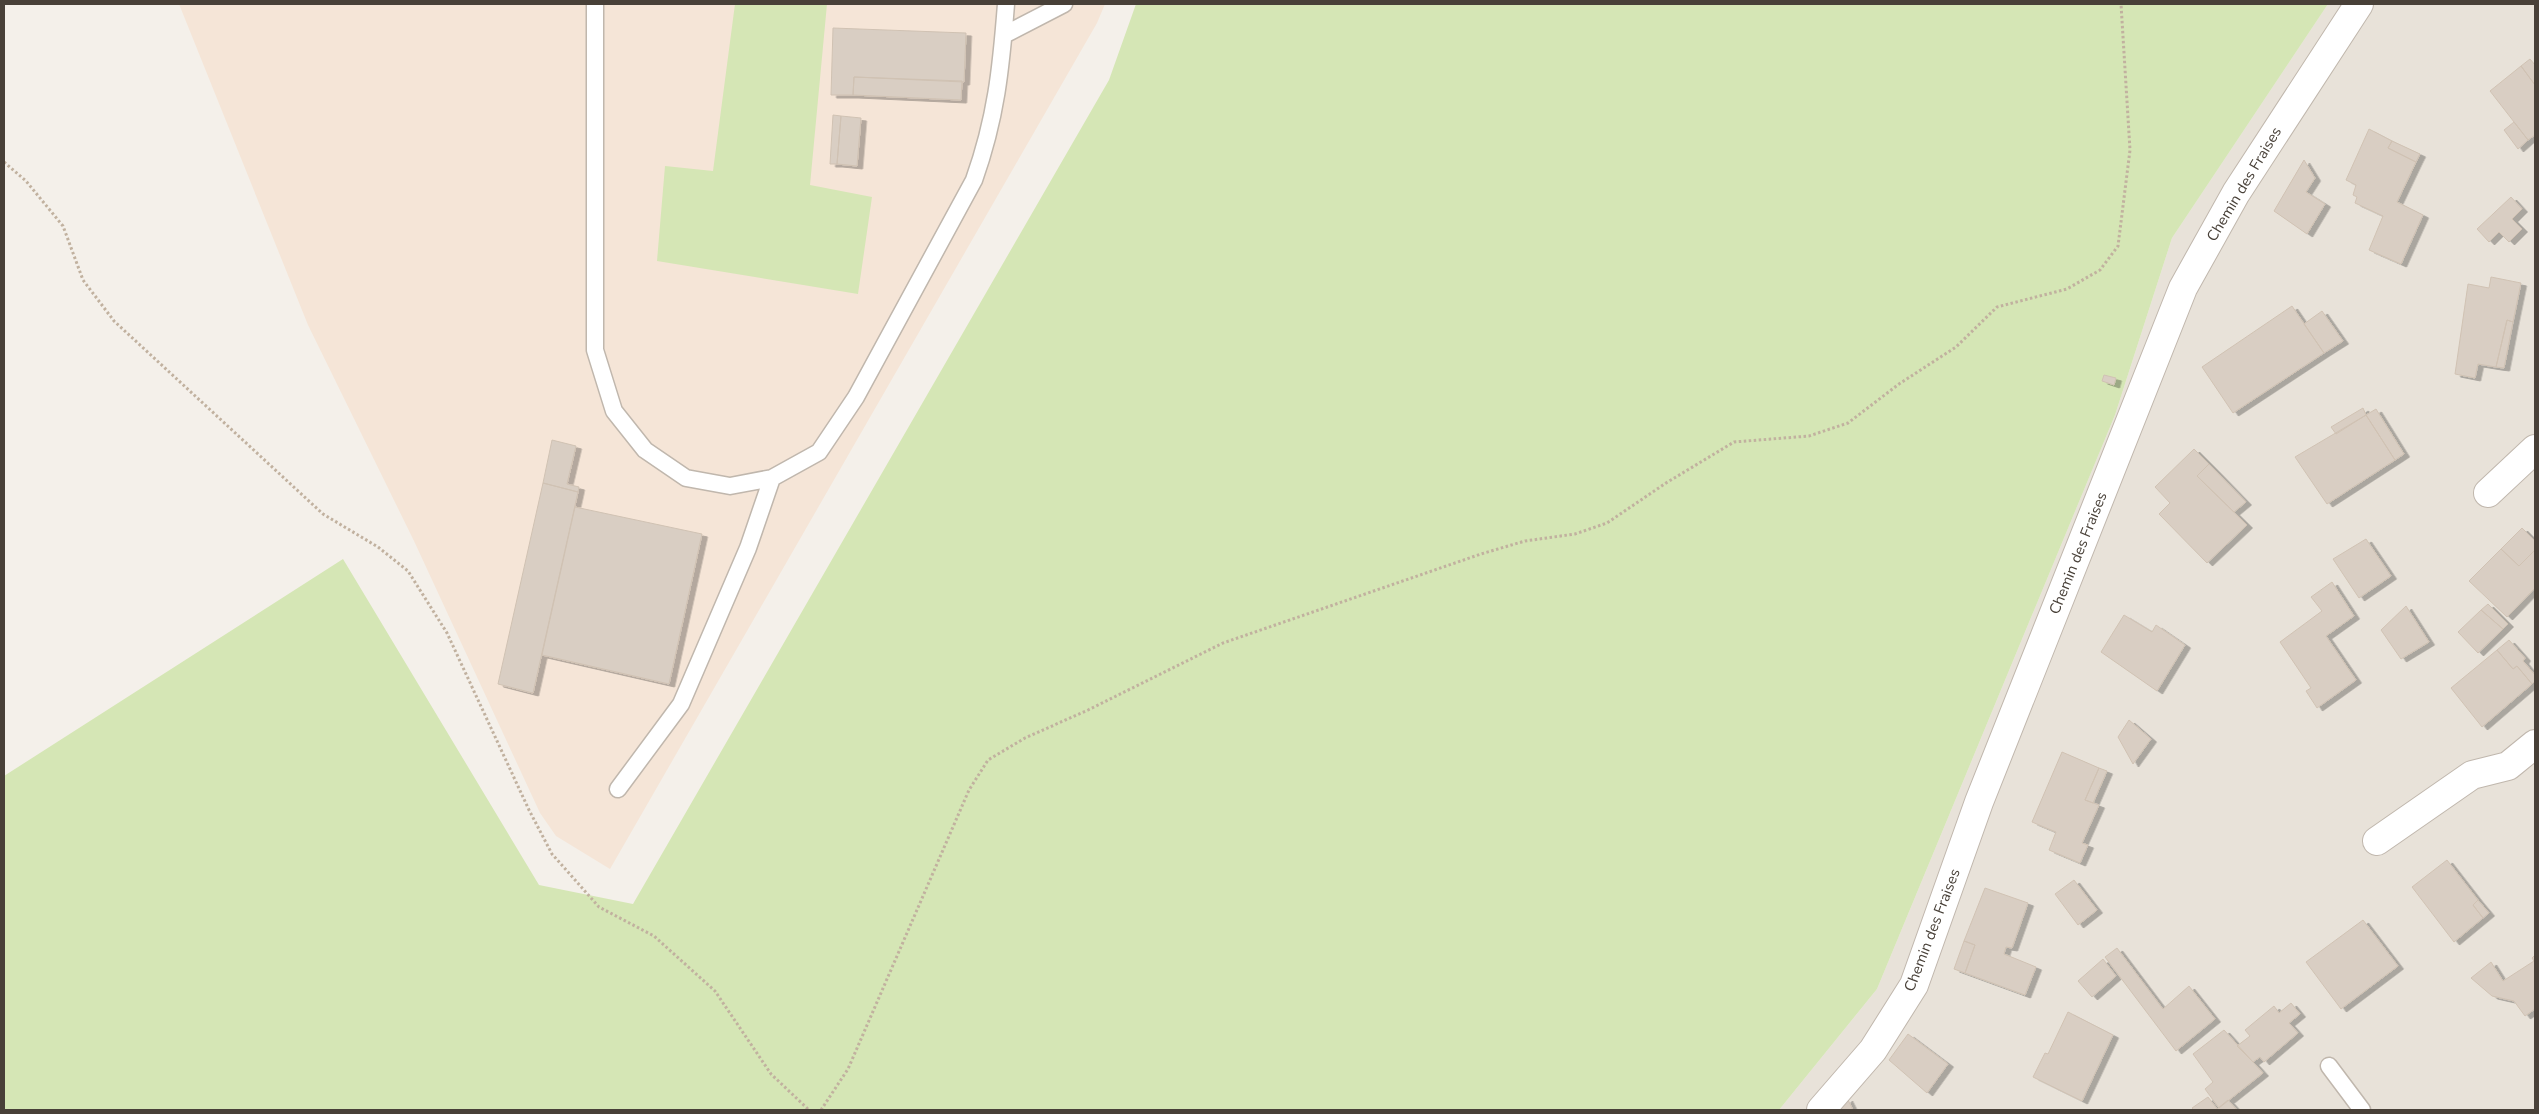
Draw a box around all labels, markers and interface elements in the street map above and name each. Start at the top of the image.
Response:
street label: Chemin des Fraises [2202,123,2286,245]
street label: Chemin des Fraises [2044,489,2112,617]
street label: Chemin des Fraises [1899,866,1965,994]

